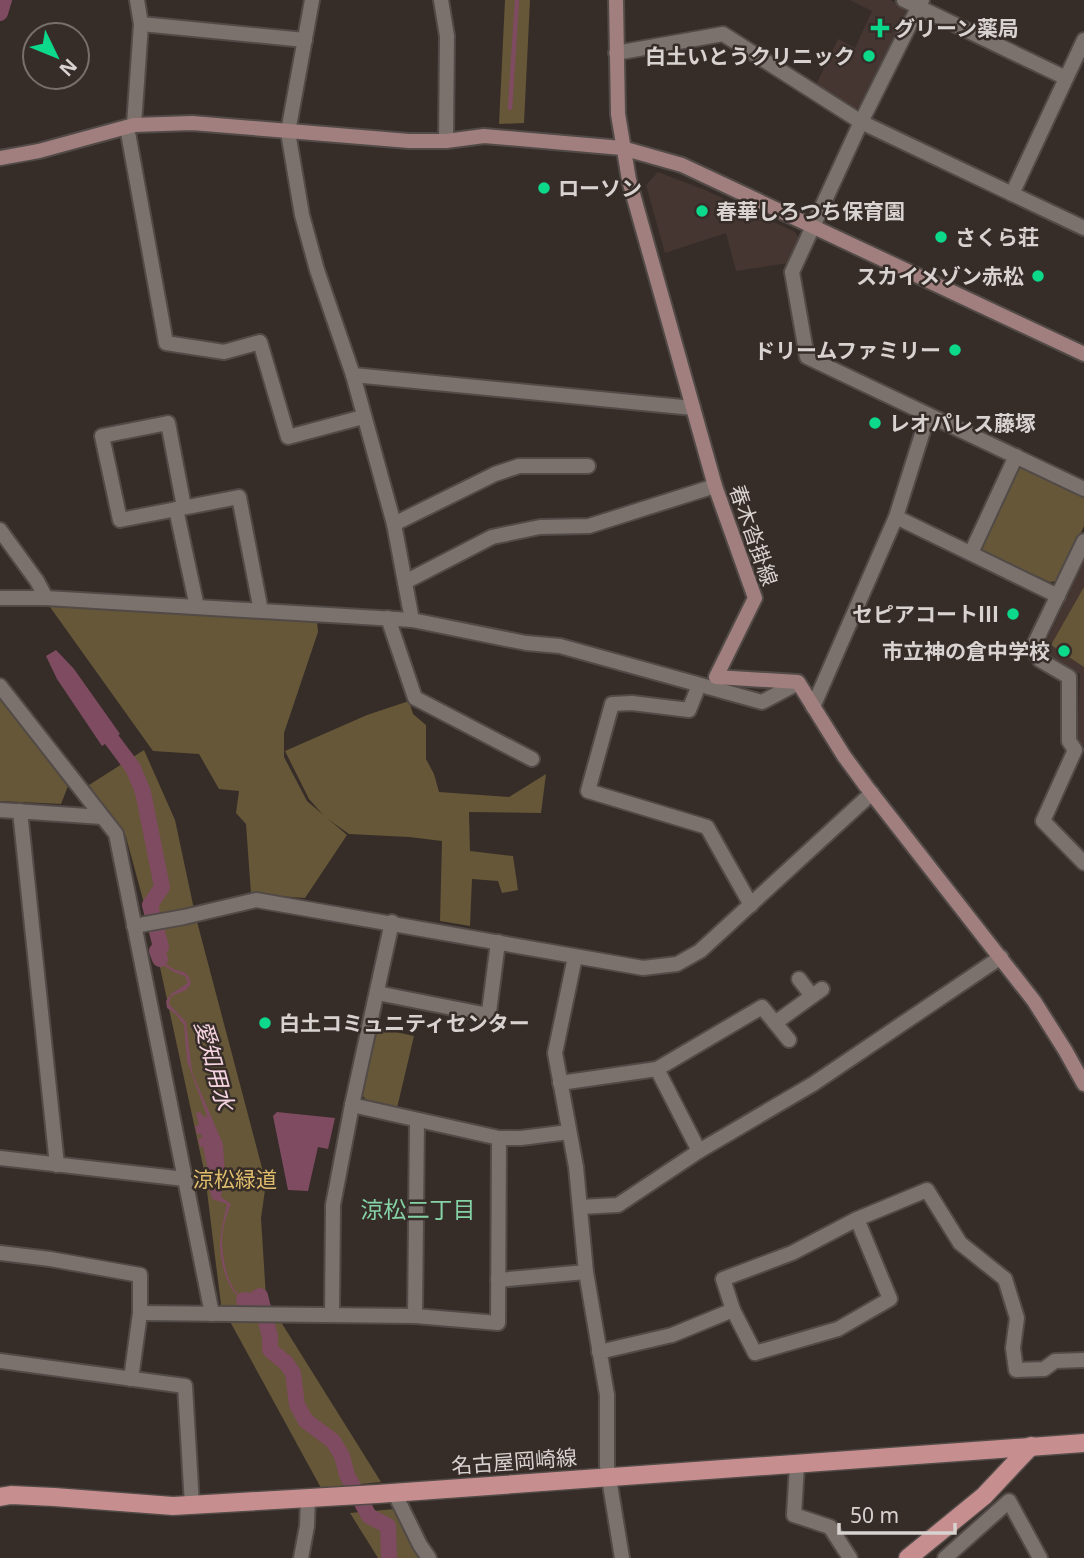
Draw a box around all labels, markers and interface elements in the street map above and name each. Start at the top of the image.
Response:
place label: グリーン薬局 [894,14,1019,42]
marker: グリーン薬局 [872,20,888,36]
north arrow [21,21,91,91]
place label: 白土いとうクリニック [645,42,855,70]
marker: 白土いとうクリニック [861,48,877,64]
text: N [54,53,83,82]
place label: ローソン [558,174,642,202]
marker: ローソン [536,180,552,196]
place label: 春華しろつち保育園 [716,197,905,225]
marker: 春華しろつち保育園 [694,203,710,219]
place label: さくら荘 [955,223,1039,251]
marker: さくら荘 [933,229,949,245]
place label: スカイメゾン赤松 [856,262,1024,290]
marker: スカイメゾン赤松 [1030,268,1046,284]
place label: ドリームファミリー [754,336,941,364]
marker: ドリームファミリー [947,342,963,358]
place label: レオパレス藤塚 [889,409,1036,437]
marker: レオパレス藤塚 [867,415,883,431]
street label: 春木沓掛線 [724,481,784,589]
place label: セピアコートⅢ [852,600,999,628]
marker: セピアコートⅢ [1005,606,1021,622]
place label: 市立神の倉中学校 [882,637,1050,665]
marker: 市立神の倉中学校 [1056,643,1072,659]
place label: 白土コミュニティセンター [279,1009,530,1037]
marker: 白土コミュニティセンター [257,1015,273,1031]
water label: 愛知用水 [188,1016,243,1116]
park label: 涼松緑道 [193,1165,277,1193]
district label: 涼松二丁目 [361,1193,476,1225]
street label: 名古屋岡崎線 [450,1443,578,1479]
scale bar [839,1492,954,1536]
text: 50 m [850,1501,899,1529]

